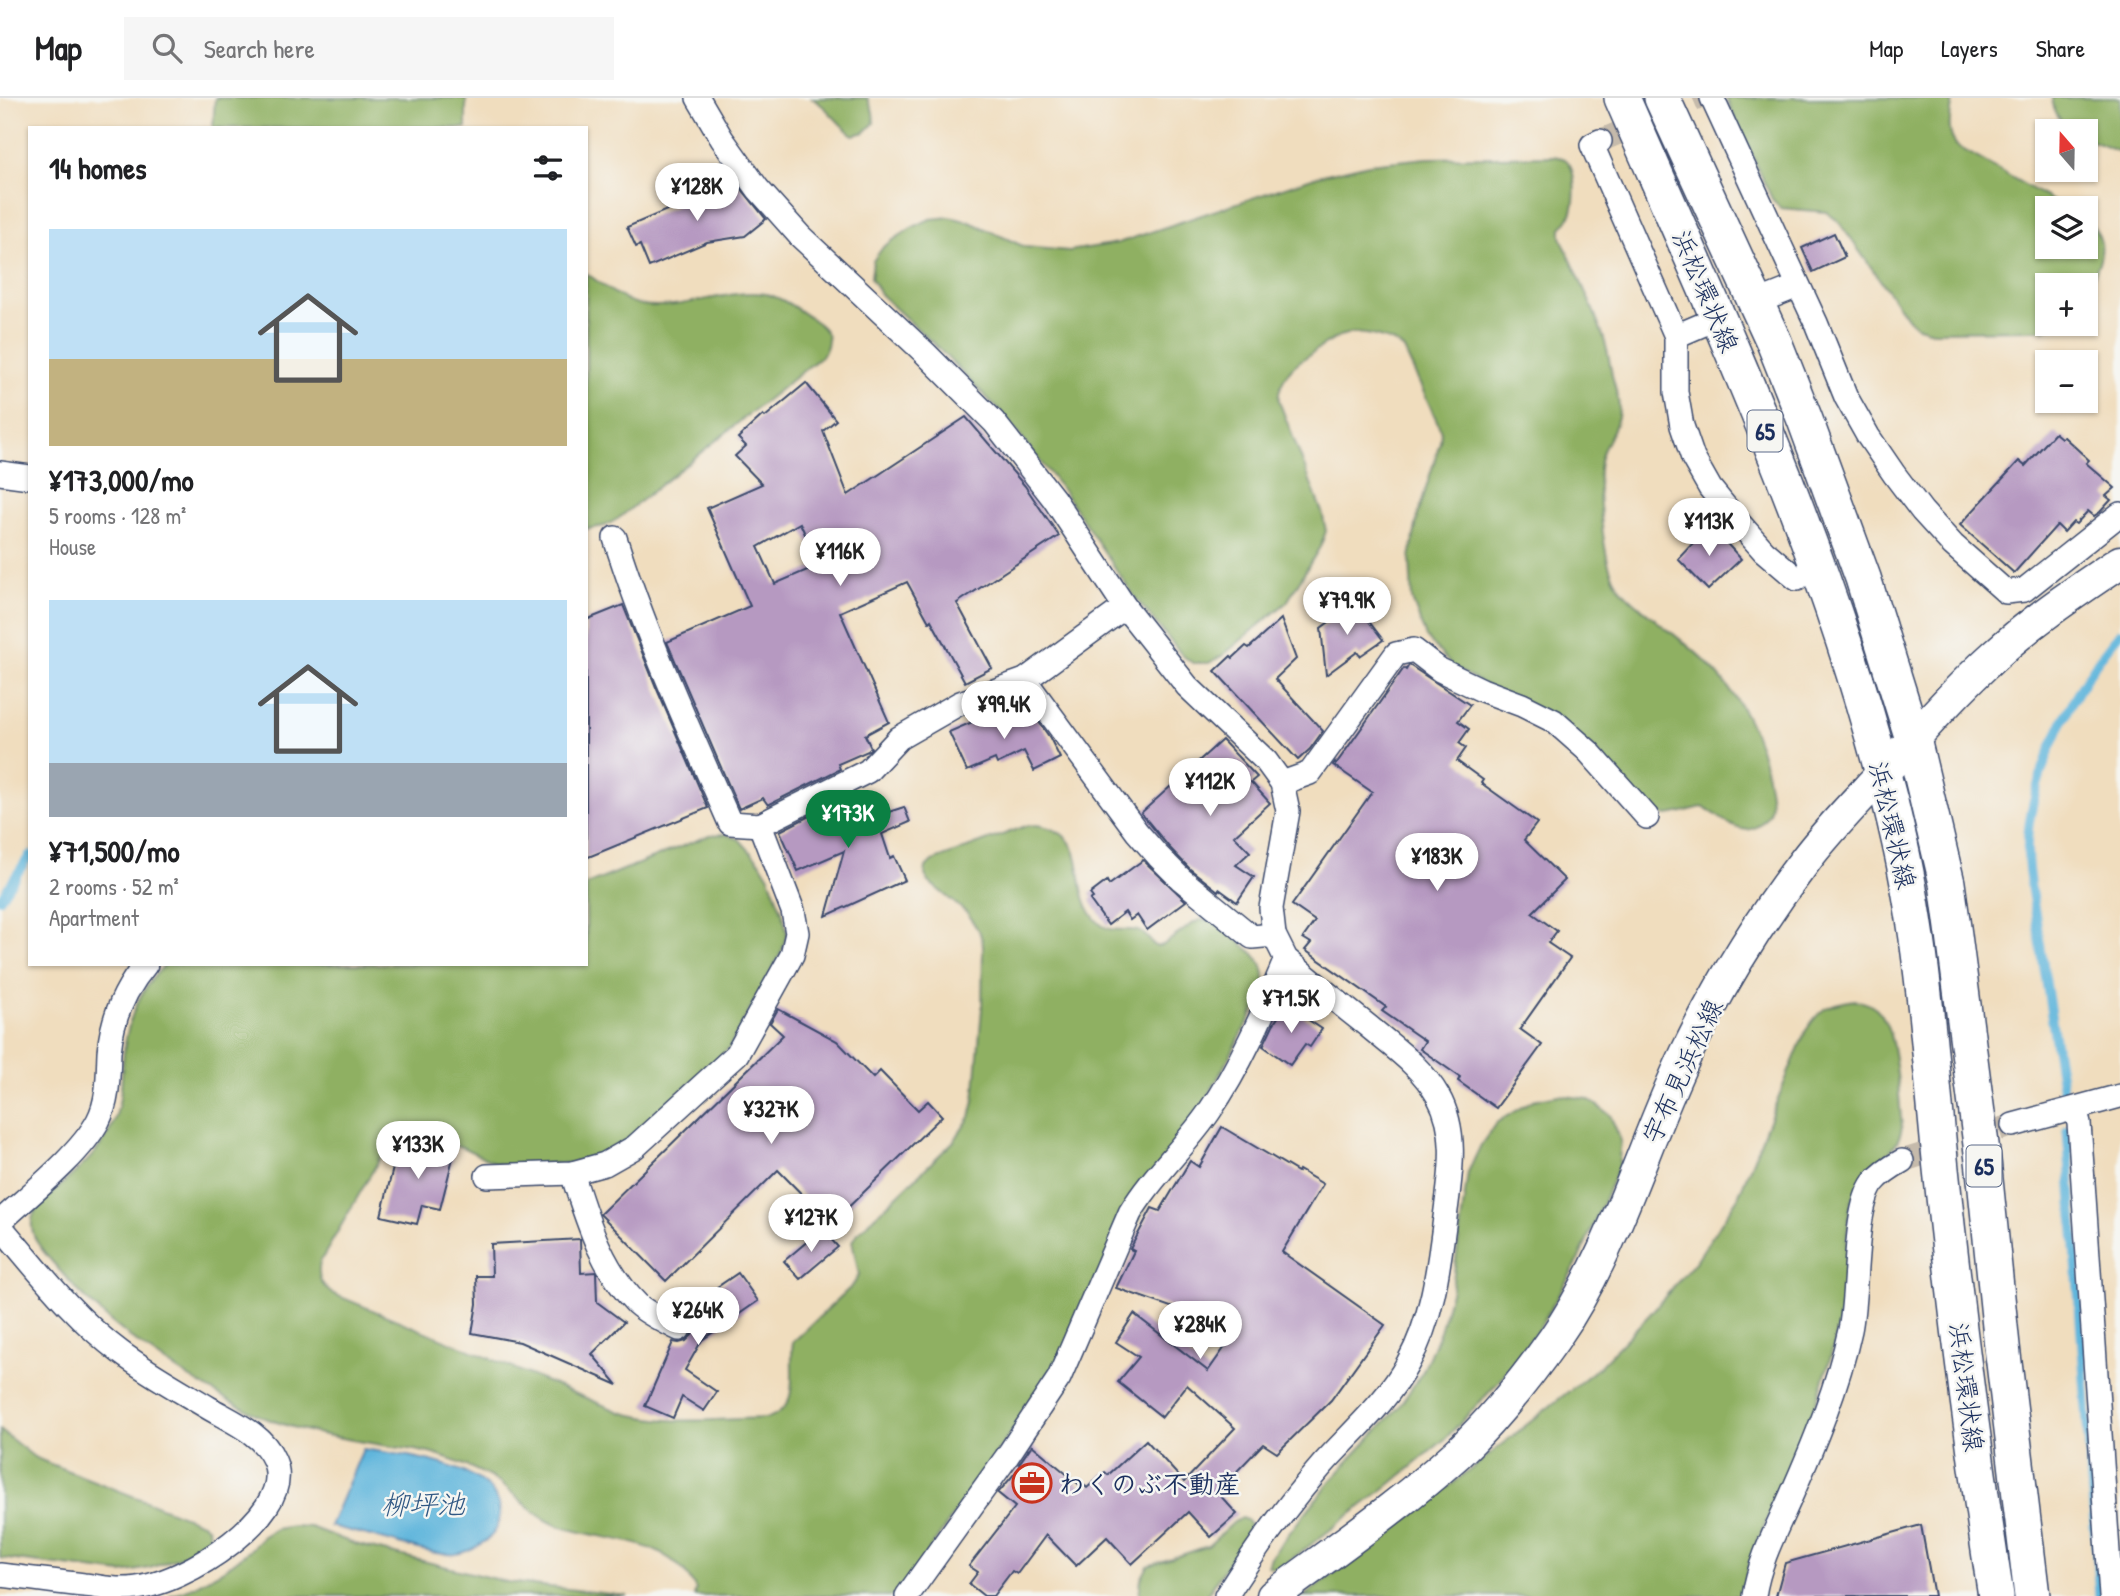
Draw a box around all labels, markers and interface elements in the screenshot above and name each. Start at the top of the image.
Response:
search box [124,17,614,80]
text: Map [35,26,82,70]
icon: search [148,29,186,67]
text: Search here [204,31,315,66]
text: Map [1869,32,1903,64]
text: Layers [1941,32,1998,64]
text: Share [2036,32,2085,64]
north arrow [2035,119,2098,182]
map controls [2035,119,2098,413]
text: 14 homes [49,148,147,188]
icon: filters [529,149,567,187]
pin: ¥128K [648,164,746,223]
text: ¥128K [671,170,723,201]
button: layers [2035,196,2098,259]
street label: 浜松環状線 [1664,224,1748,358]
button: + [2035,273,2098,336]
icon: home [245,275,371,401]
button: − [2035,350,2098,413]
road number: 65 [1748,410,1782,452]
text: ¥173,000/mo [49,460,194,500]
pin: ¥113K [1660,498,1758,558]
text: 5 rooms · 128 m² [49,500,186,531]
text: ¥113K [1684,505,1734,536]
pin: ¥116K [791,528,889,588]
text: House [49,531,96,562]
text: ¥116K [816,535,864,566]
pin: ¥79.9K [1290,578,1404,637]
text: ¥79.9K [1319,584,1375,615]
icon: home [245,646,371,772]
pin: ¥99.4K [947,682,1061,741]
text: ¥99.4K [977,688,1031,719]
pin: ¥112K [1161,758,1259,818]
street label: 浜松環状線 [1861,758,1925,892]
text: ¥112K [1185,765,1235,796]
pin: ¥173K [799,790,897,850]
text: ¥173K [822,797,874,828]
text: ¥71,500/mo [49,831,179,871]
pin: ¥183K [1388,834,1486,893]
text: ¥183K [1411,840,1463,871]
text: 2 rooms · 52 m² [49,871,179,902]
text: Apartment [49,902,139,933]
pin: ¥71.5K [1234,976,1348,1035]
text: ¥71.5K [1262,982,1320,1013]
street label: 宇布見浜松線 [1633,993,1731,1149]
pin: ¥327K [722,1086,820,1146]
text: ¥327K [743,1093,799,1124]
pin: ¥133K [369,1122,467,1181]
text: ¥133K [392,1128,444,1159]
road number: 65 [1966,1146,2002,1186]
pin: ¥127K [762,1194,860,1254]
text: ¥127K [784,1201,838,1232]
pin: ¥264K [649,1288,747,1347]
text: ¥264K [672,1294,724,1325]
pin: ¥284K [1151,1302,1249,1361]
text: ¥284K [1174,1308,1226,1339]
street label: 浜松環状線 [1942,1320,1992,1454]
office icon: わくのぶ不動産 [1011,1462,1053,1504]
place label: わくのぶ不動産 [1059,1466,1240,1501]
water label: 柳坪池 [381,1485,466,1523]

